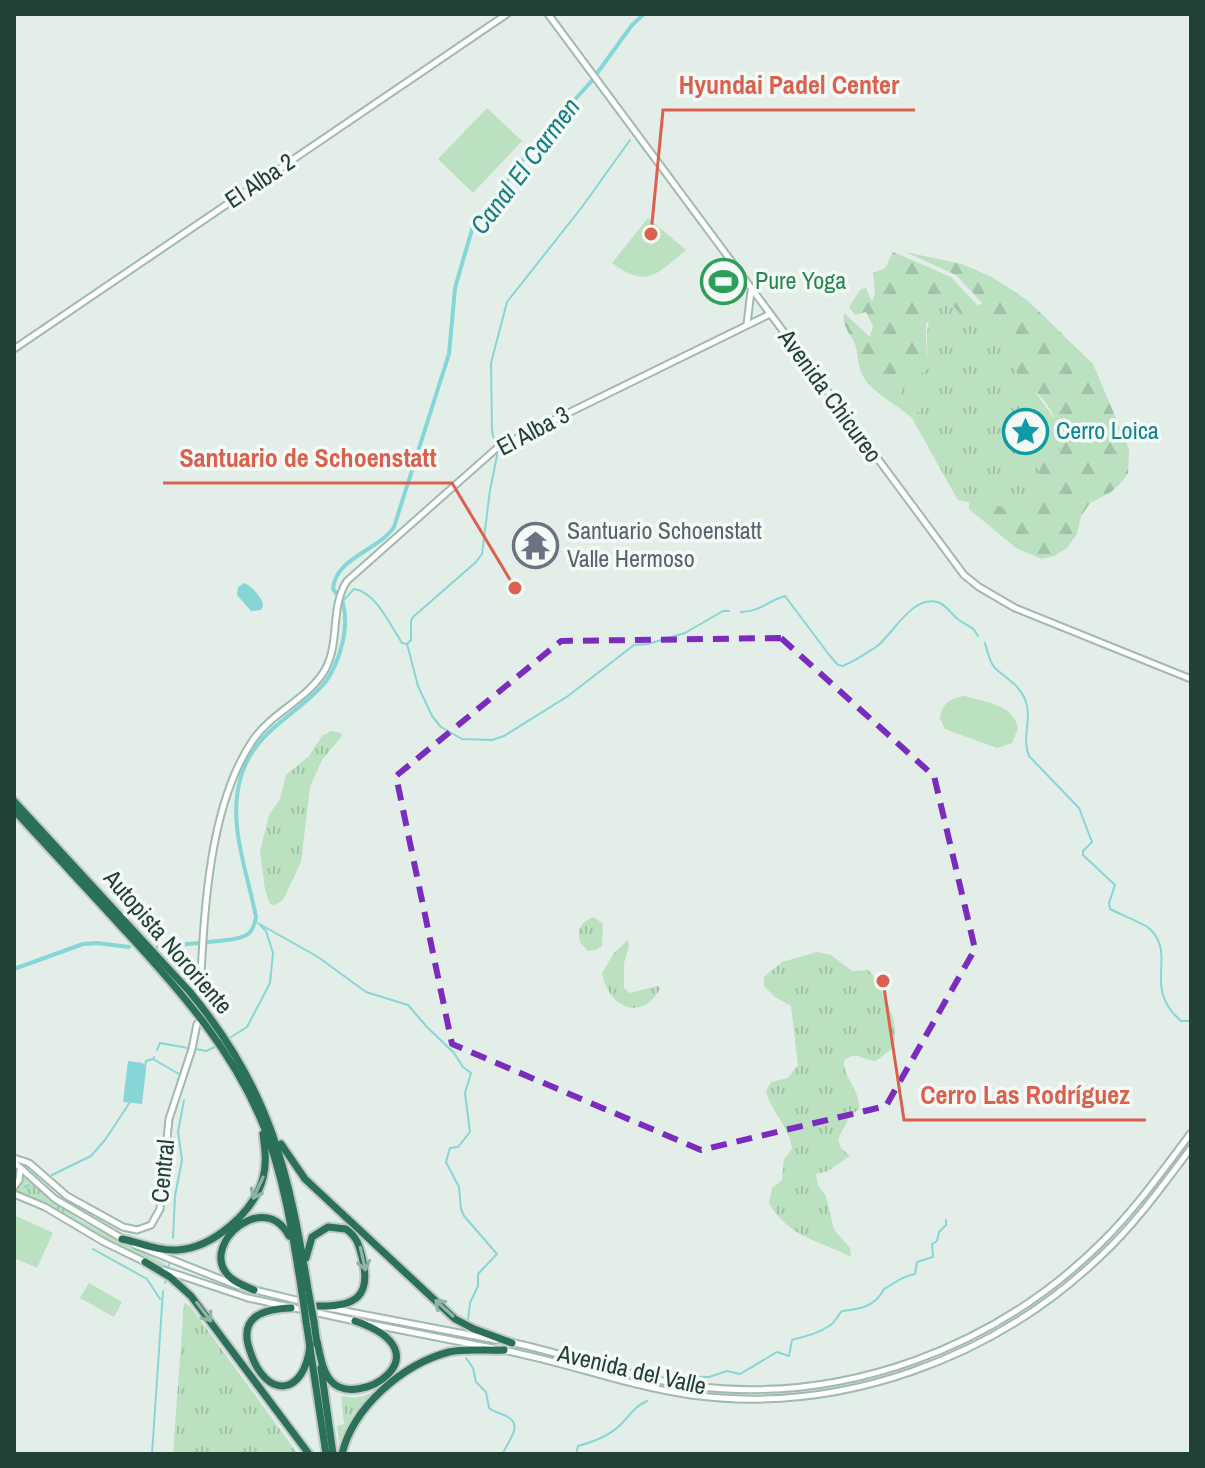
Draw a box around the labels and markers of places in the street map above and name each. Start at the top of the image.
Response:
callout: Hyundai Padel Center [663,60,915,110]
sports icon: Pure Yoga [700,257,748,305]
place label: Pure Yoga [755,264,846,296]
place icon: Cerro Loica [1001,407,1049,455]
place label: Cerro Loica [1056,414,1159,446]
callout: Santuario de Schoenstatt [163,433,452,483]
place label: Santuario Schoenstatt Valle Hermoso [567,514,762,574]
temple icon: Santuario Schoenstatt Valle Hermoso [512,521,560,569]
callout: Cerro Las Rodríguez [904,1070,1146,1120]

